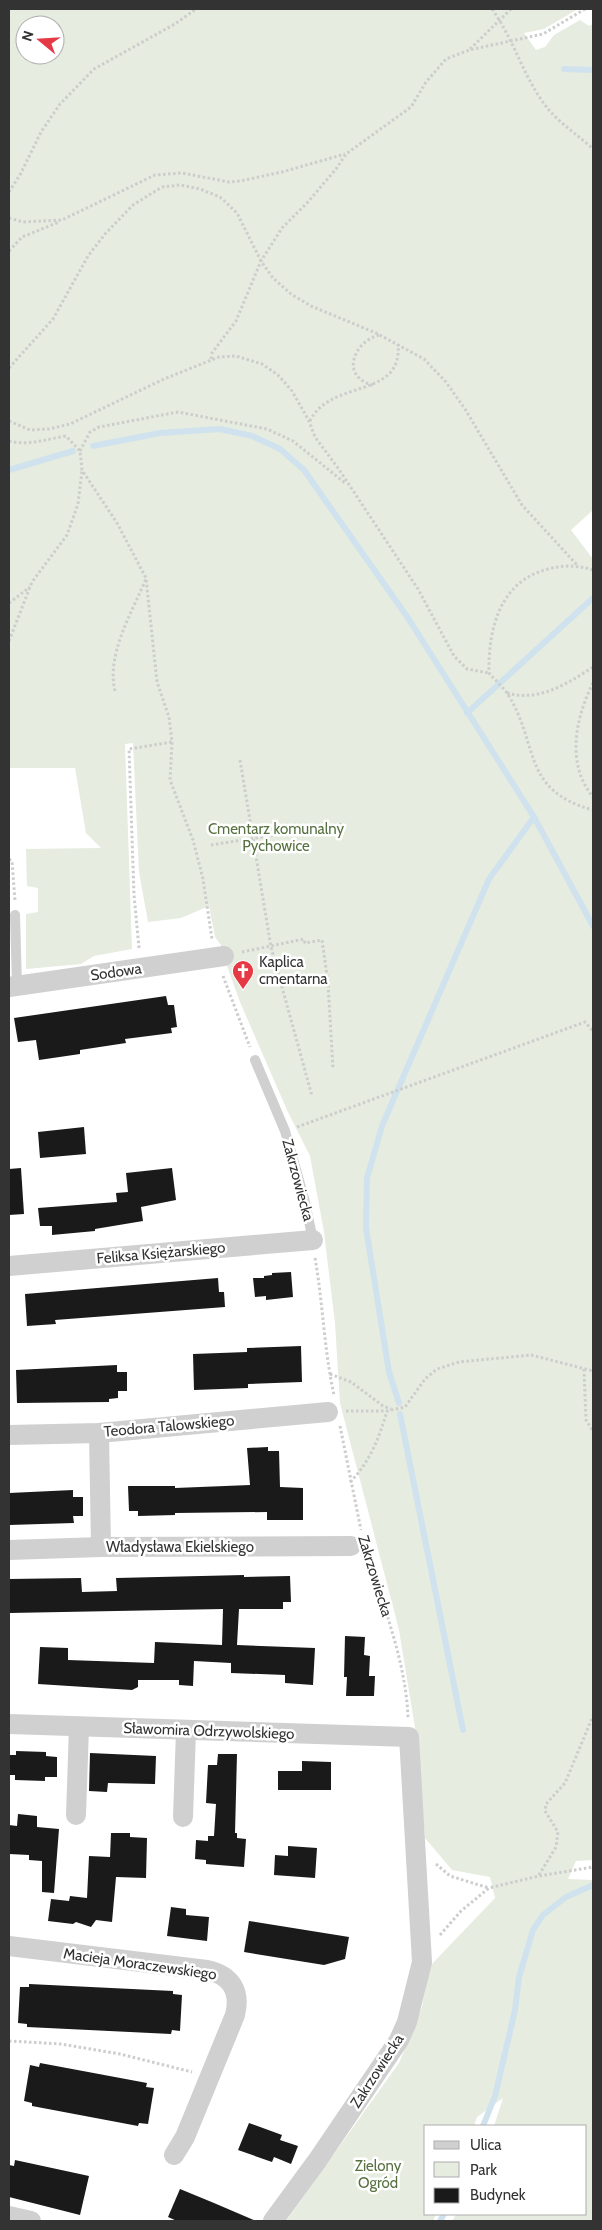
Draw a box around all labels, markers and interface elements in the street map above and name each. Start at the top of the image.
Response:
north arrow [15,15,65,65]
text: N [18,28,38,43]
park label: Cmentarz komunalny Pychowice [208,820,345,855]
place label: Kaplica cmentarna [259,953,328,988]
street label: Sodowa [89,959,144,984]
church icon: Kaplica cmentarna [231,959,255,990]
street label: Zakrzowiecka [278,1137,318,1224]
street label: Feliksa Księżarskiego [96,1238,226,1268]
street label: Teodora Talowskiego [103,1411,235,1441]
street label: Zakrzowiecka [354,1533,396,1620]
street label: Władysława Ekielskiego [106,1538,254,1556]
street label: Sławomira Odrzywolskiego [123,1719,295,1743]
street label: Macieja Moraczewskiego [62,1944,218,1984]
street label: Zakrzowiecka [347,2030,408,2111]
legend [424,2125,587,2215]
text: Ulica [470,2136,502,2154]
park label: Zielony Ogród [355,2157,402,2192]
text: Park [470,2161,497,2179]
text: Budynek [470,2186,526,2204]

